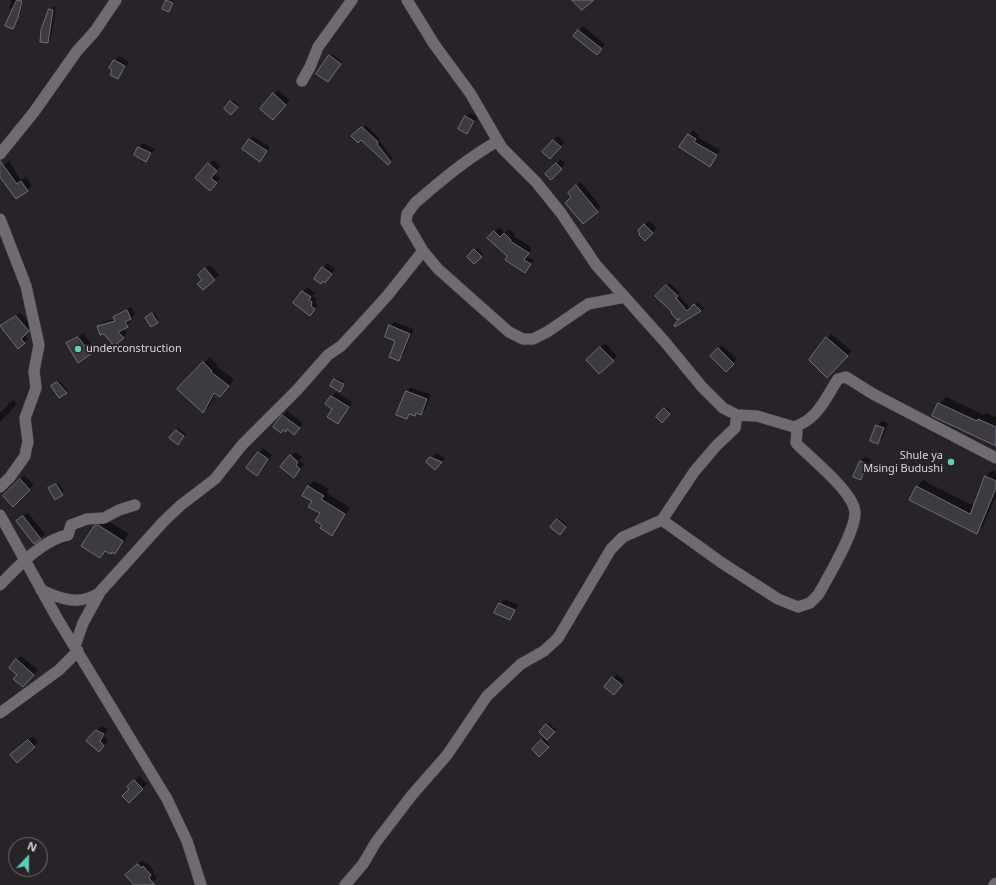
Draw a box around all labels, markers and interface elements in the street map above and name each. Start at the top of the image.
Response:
place label: underconstruction [86,342,182,356]
marker: underconstruction [73,344,83,354]
place label: Shule ya Msingi Budushi [863,449,943,475]
marker: Shule ya Msingi Budushi [946,457,956,467]
north arrow [8,837,48,877]
text: N [25,838,39,855]

